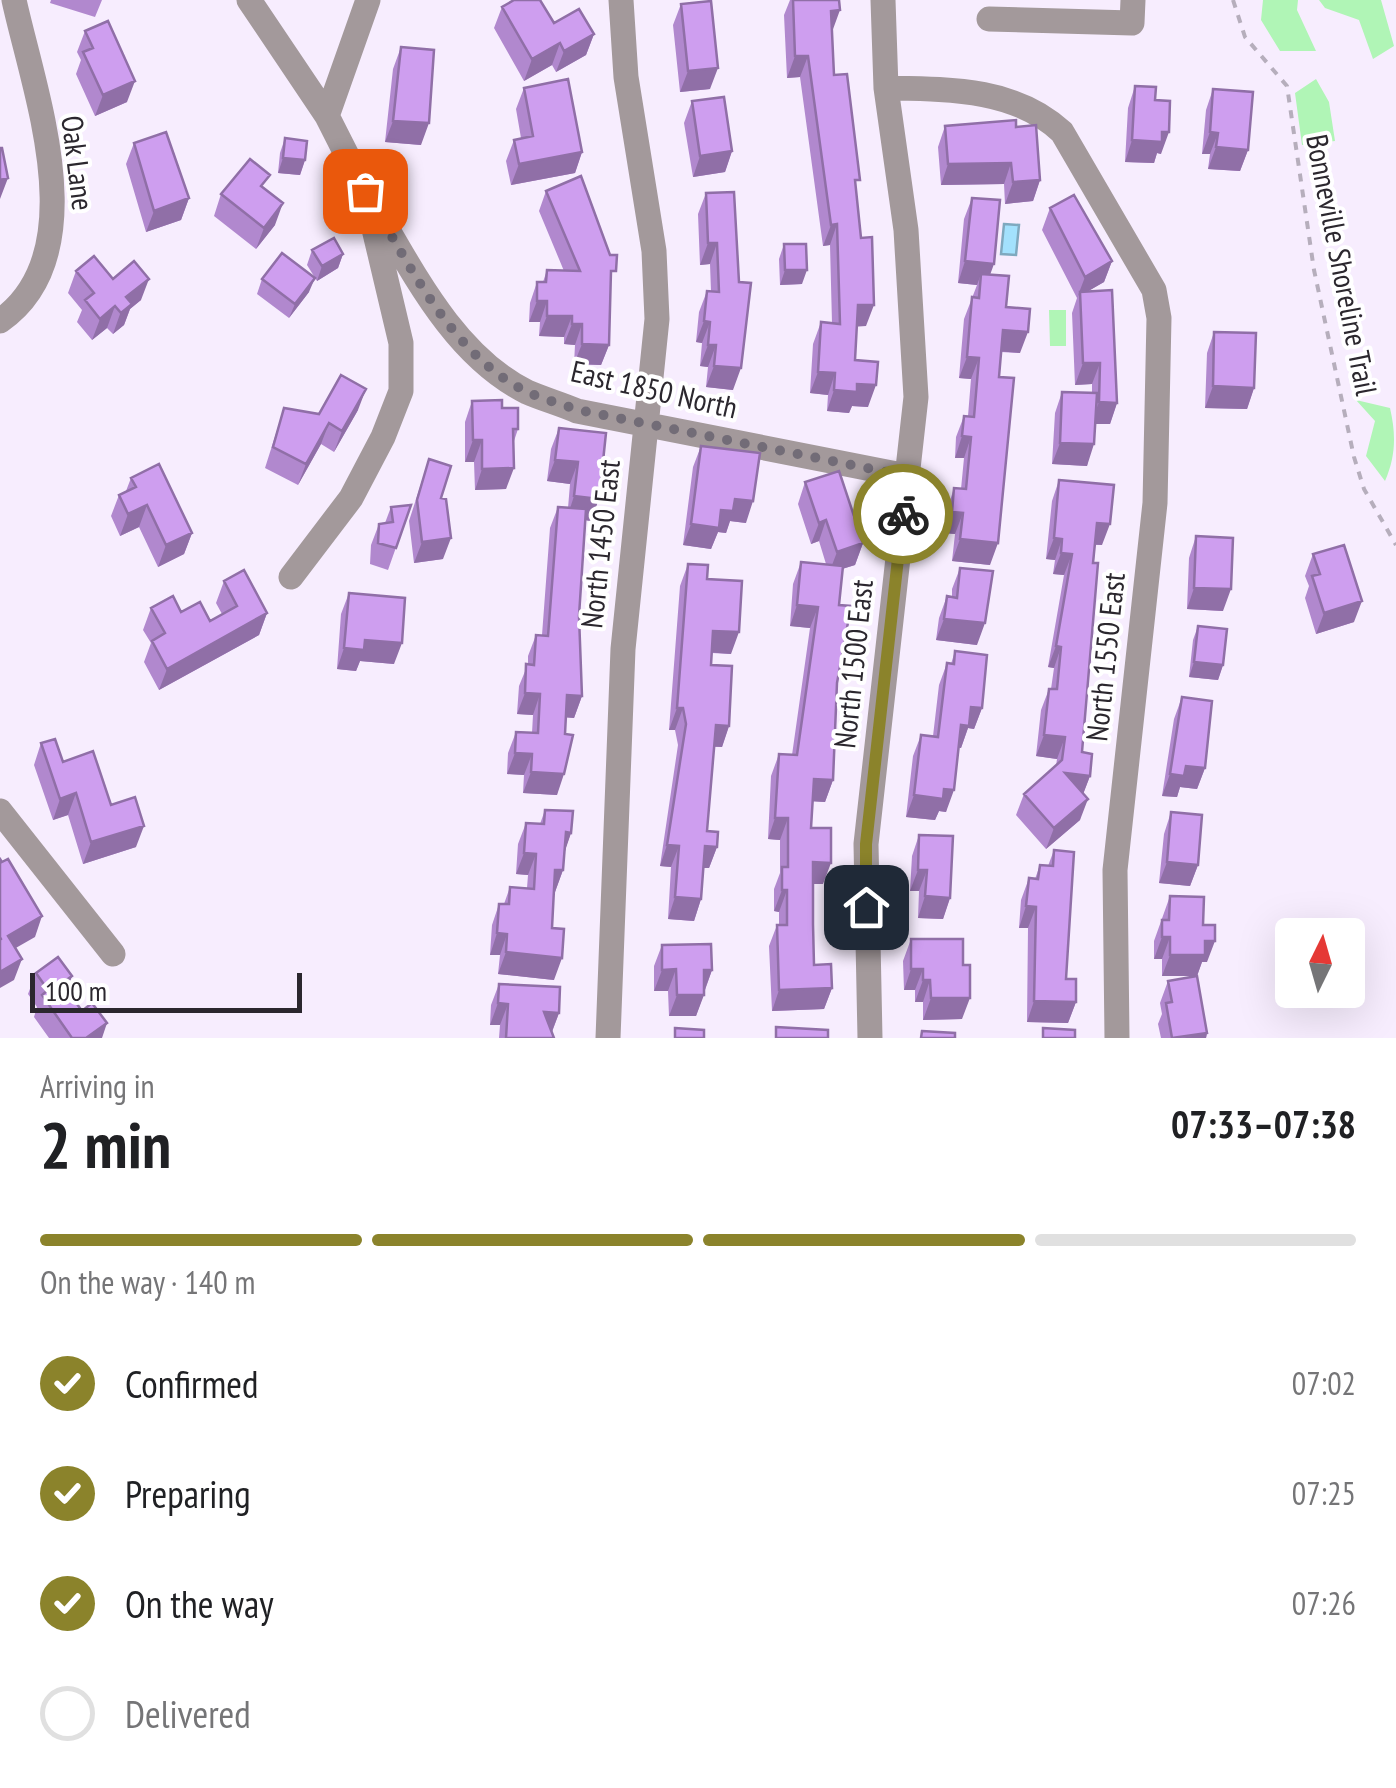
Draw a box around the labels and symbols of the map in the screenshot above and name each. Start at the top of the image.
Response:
street label: Oak Lane [53,113,104,213]
street label: Bonneville Shoreline Trail [1298,131,1387,399]
pin [323,149,408,234]
street label: East 1850 North [567,350,741,427]
street label: North 1450 East [571,457,628,630]
courier [853,464,953,564]
street label: North 1550 East [1076,570,1133,743]
street label: North 1500 East [824,577,881,750]
pin [824,865,909,950]
north arrow [1275,918,1365,1008]
scale bar [30,968,302,1013]

